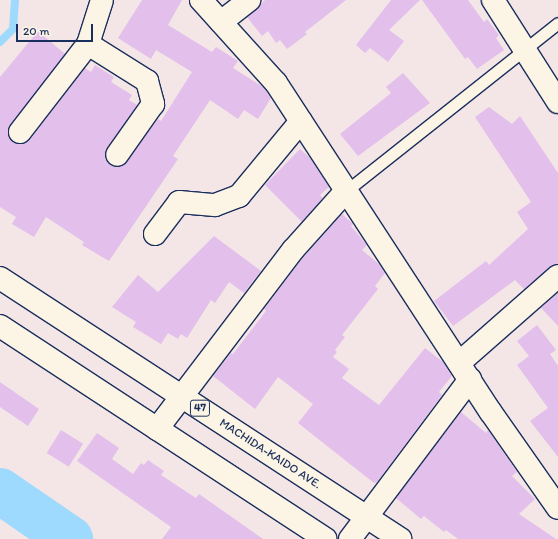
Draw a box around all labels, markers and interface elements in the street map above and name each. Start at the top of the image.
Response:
scale bar [18,16,95,42]
text: 20 m [23,24,50,38]
road number: 47 [189,399,211,417]
street label: MACHIDA-KAIDO AVE. [216,416,324,492]

